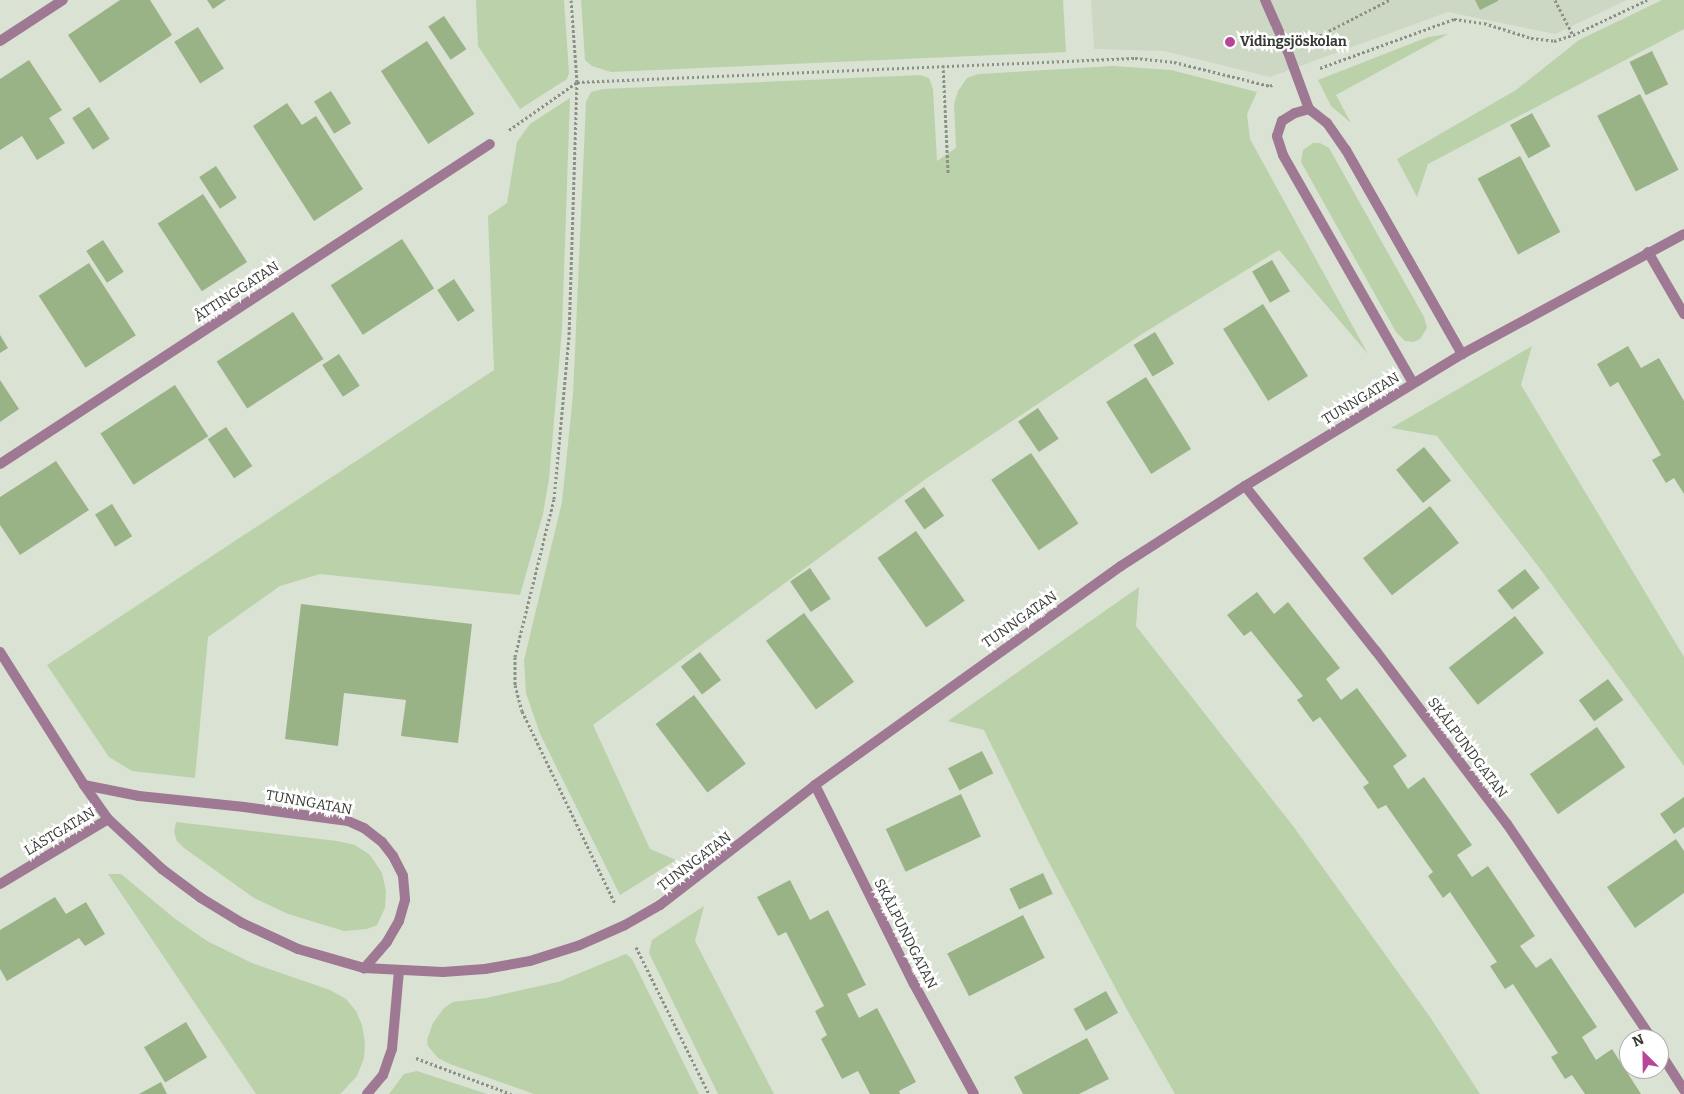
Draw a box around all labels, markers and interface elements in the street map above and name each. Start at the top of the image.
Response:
place label: Vidingsjöskolan [1240,34,1347,50]
marker: Vidingsjöskolan [1224,36,1236,48]
street label: ÅTTINGGATAN [192,258,282,326]
street label: TUNNGATAN [1319,369,1403,429]
street label: TUNNGATAN [979,588,1061,652]
street label: SKÅLPUNDGATAN [1424,694,1510,802]
street label: TUNNGATAN [265,787,353,819]
street label: LÄSTGATAN [22,804,98,860]
street label: TUNNGATAN [655,829,735,895]
street label: SKÅLPUNDGATAN [870,876,940,992]
north arrow [1619,1029,1669,1079]
text: N [1630,1031,1647,1051]

